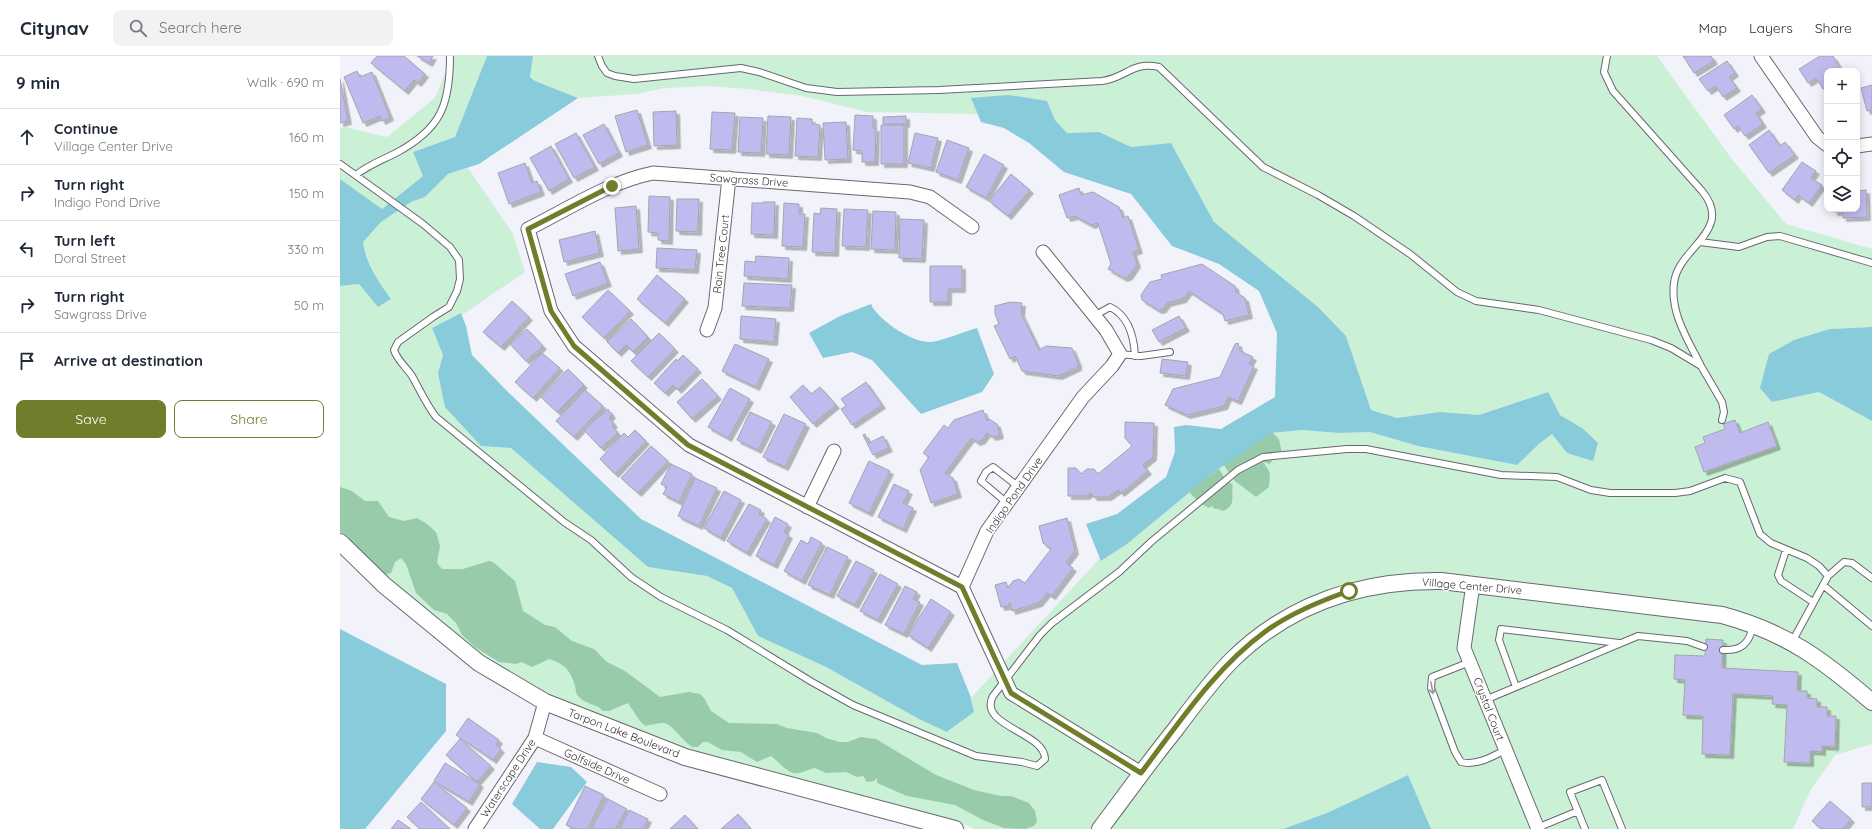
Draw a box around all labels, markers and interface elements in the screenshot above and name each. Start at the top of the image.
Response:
search box [113,10,393,46]
text: Citynav [20,16,89,40]
icon: search [127,17,149,39]
text: Search here [159,18,242,37]
text: Map [1698,19,1727,37]
text: Layers [1749,19,1793,37]
text: Share [1815,19,1852,37]
map controls [1824,68,1860,212]
button: + [1824,68,1860,104]
text: 9 min [16,72,60,93]
text: Walk · 690 m [247,74,324,90]
button: − [1824,104,1860,140]
text: Continue [54,119,118,138]
icon: ahead [16,126,38,148]
text: 160 m [289,129,324,145]
text: Village Center Drive [54,138,173,154]
button: locate [1824,140,1860,176]
street label: Sawgrass Drive [709,170,789,190]
text: Turn right [54,175,125,194]
button: layers [1824,176,1860,212]
route end [603,177,621,195]
icon: right [16,182,38,204]
text: 150 m [289,185,324,201]
text: Indigo Pond Drive [54,194,160,210]
street label: Rain Tree Court [710,214,732,294]
text: Turn left [54,231,116,250]
icon: left [16,238,38,260]
text: 330 m [287,241,324,257]
text: Doral Street [54,250,126,266]
text: Turn right [54,287,125,306]
icon: right [16,294,38,316]
text: 50 m [294,297,324,313]
text: Sawgrass Drive [54,306,147,322]
icon: arrive [16,350,38,372]
text: Arrive at destination [54,351,203,370]
button: Save [16,400,166,438]
button: Share [174,400,324,438]
street label: Indigo Pond Drive [982,454,1046,536]
street label: Village Center Drive [1421,575,1523,597]
route start [1340,582,1358,600]
street label: Crystal Court [1471,675,1508,743]
one-way arrow [1429,681,1437,694]
street label: Tarpon Lake Boulevard [566,705,682,761]
street label: Waterscape Drive [477,736,539,820]
street label: Golfside Drive [562,745,632,787]

